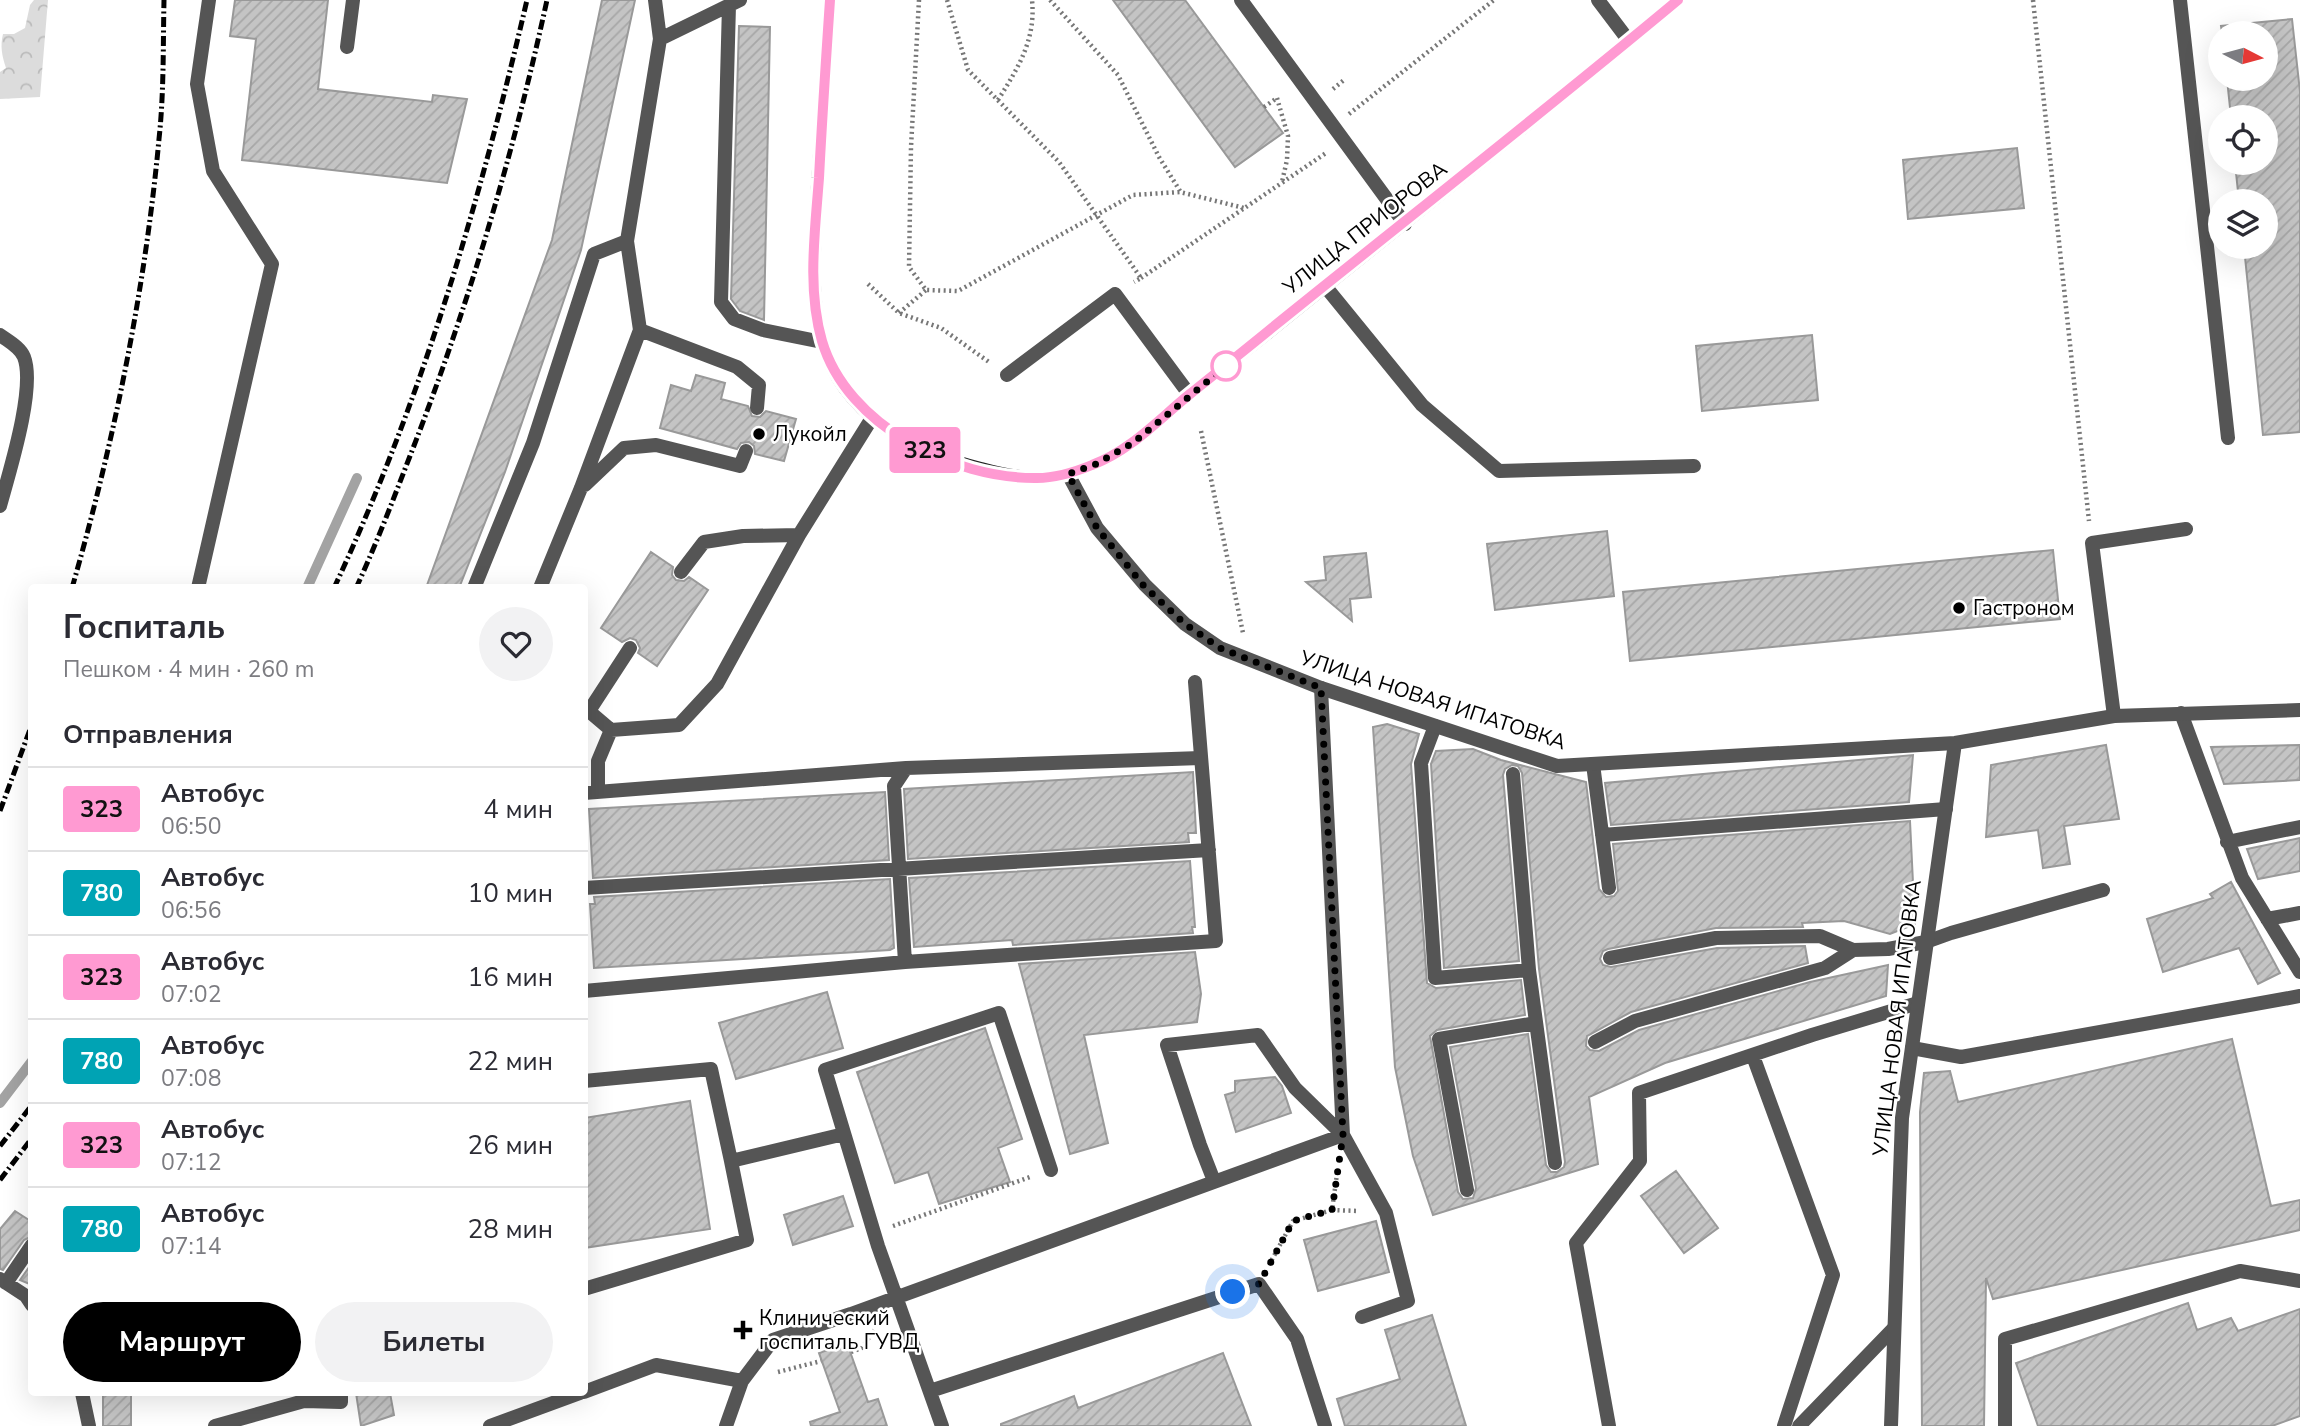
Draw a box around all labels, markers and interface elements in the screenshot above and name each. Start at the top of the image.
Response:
north arrow [2208,21,2278,91]
map controls [2208,21,2278,259]
button: locate [2208,105,2278,175]
street label: УЛИЦА ПРИОРОВА [1276,155,1453,302]
button: layers [2208,189,2278,259]
unlabelled marker [1211,351,1241,381]
place label: Лукойл [773,420,847,448]
marker: Лукойл [751,426,767,442]
line badge: 323 [885,427,965,473]
text: 323 [903,434,947,466]
place label: Гастроном [1973,594,2075,622]
marker: Гастроном [1951,600,1967,616]
text: Госпиталь [63,605,225,650]
button: heart [479,607,553,681]
street label: УЛИЦА НОВАЯ ИПАТОВКА [1295,643,1570,756]
text: Пешком · 4 мин · 260 m [63,654,314,685]
text: Отправления [63,717,233,752]
text: Автобус [161,776,264,811]
text: 4 мин [483,792,553,827]
text: 323 [80,793,123,825]
text: 06:50 [161,811,221,842]
text: Автобус [161,860,264,895]
text: 10 мин [468,876,553,911]
text: 780 [80,877,123,909]
street label: УЛИЦА НОВАЯ ИПАТОВКА [1866,878,1928,1159]
text: 06:56 [161,895,221,926]
text: Автобус [161,944,264,979]
text: 16 мин [468,960,553,995]
text: 323 [80,961,123,993]
text: 07:02 [161,979,221,1010]
text: Автобус [161,1028,264,1063]
text: 22 мин [468,1044,553,1079]
text: 780 [80,1045,123,1077]
text: 07:08 [161,1063,221,1094]
text: Автобус [161,1112,264,1147]
text: 26 мин [468,1128,553,1163]
text: 323 [80,1129,123,1161]
text: 07:12 [161,1147,221,1178]
text: Автобус [161,1196,264,1231]
text: 28 мин [468,1212,553,1247]
text: 780 [80,1213,123,1245]
text: 07:14 [161,1231,221,1262]
your location [1215,1274,1250,1309]
button: Маршрут [63,1302,301,1382]
button: Билеты [315,1302,553,1382]
place label: Клинический госпиталь ГУВД [759,1304,919,1356]
marker: Клинический госпиталь ГУВД [733,1320,753,1340]

